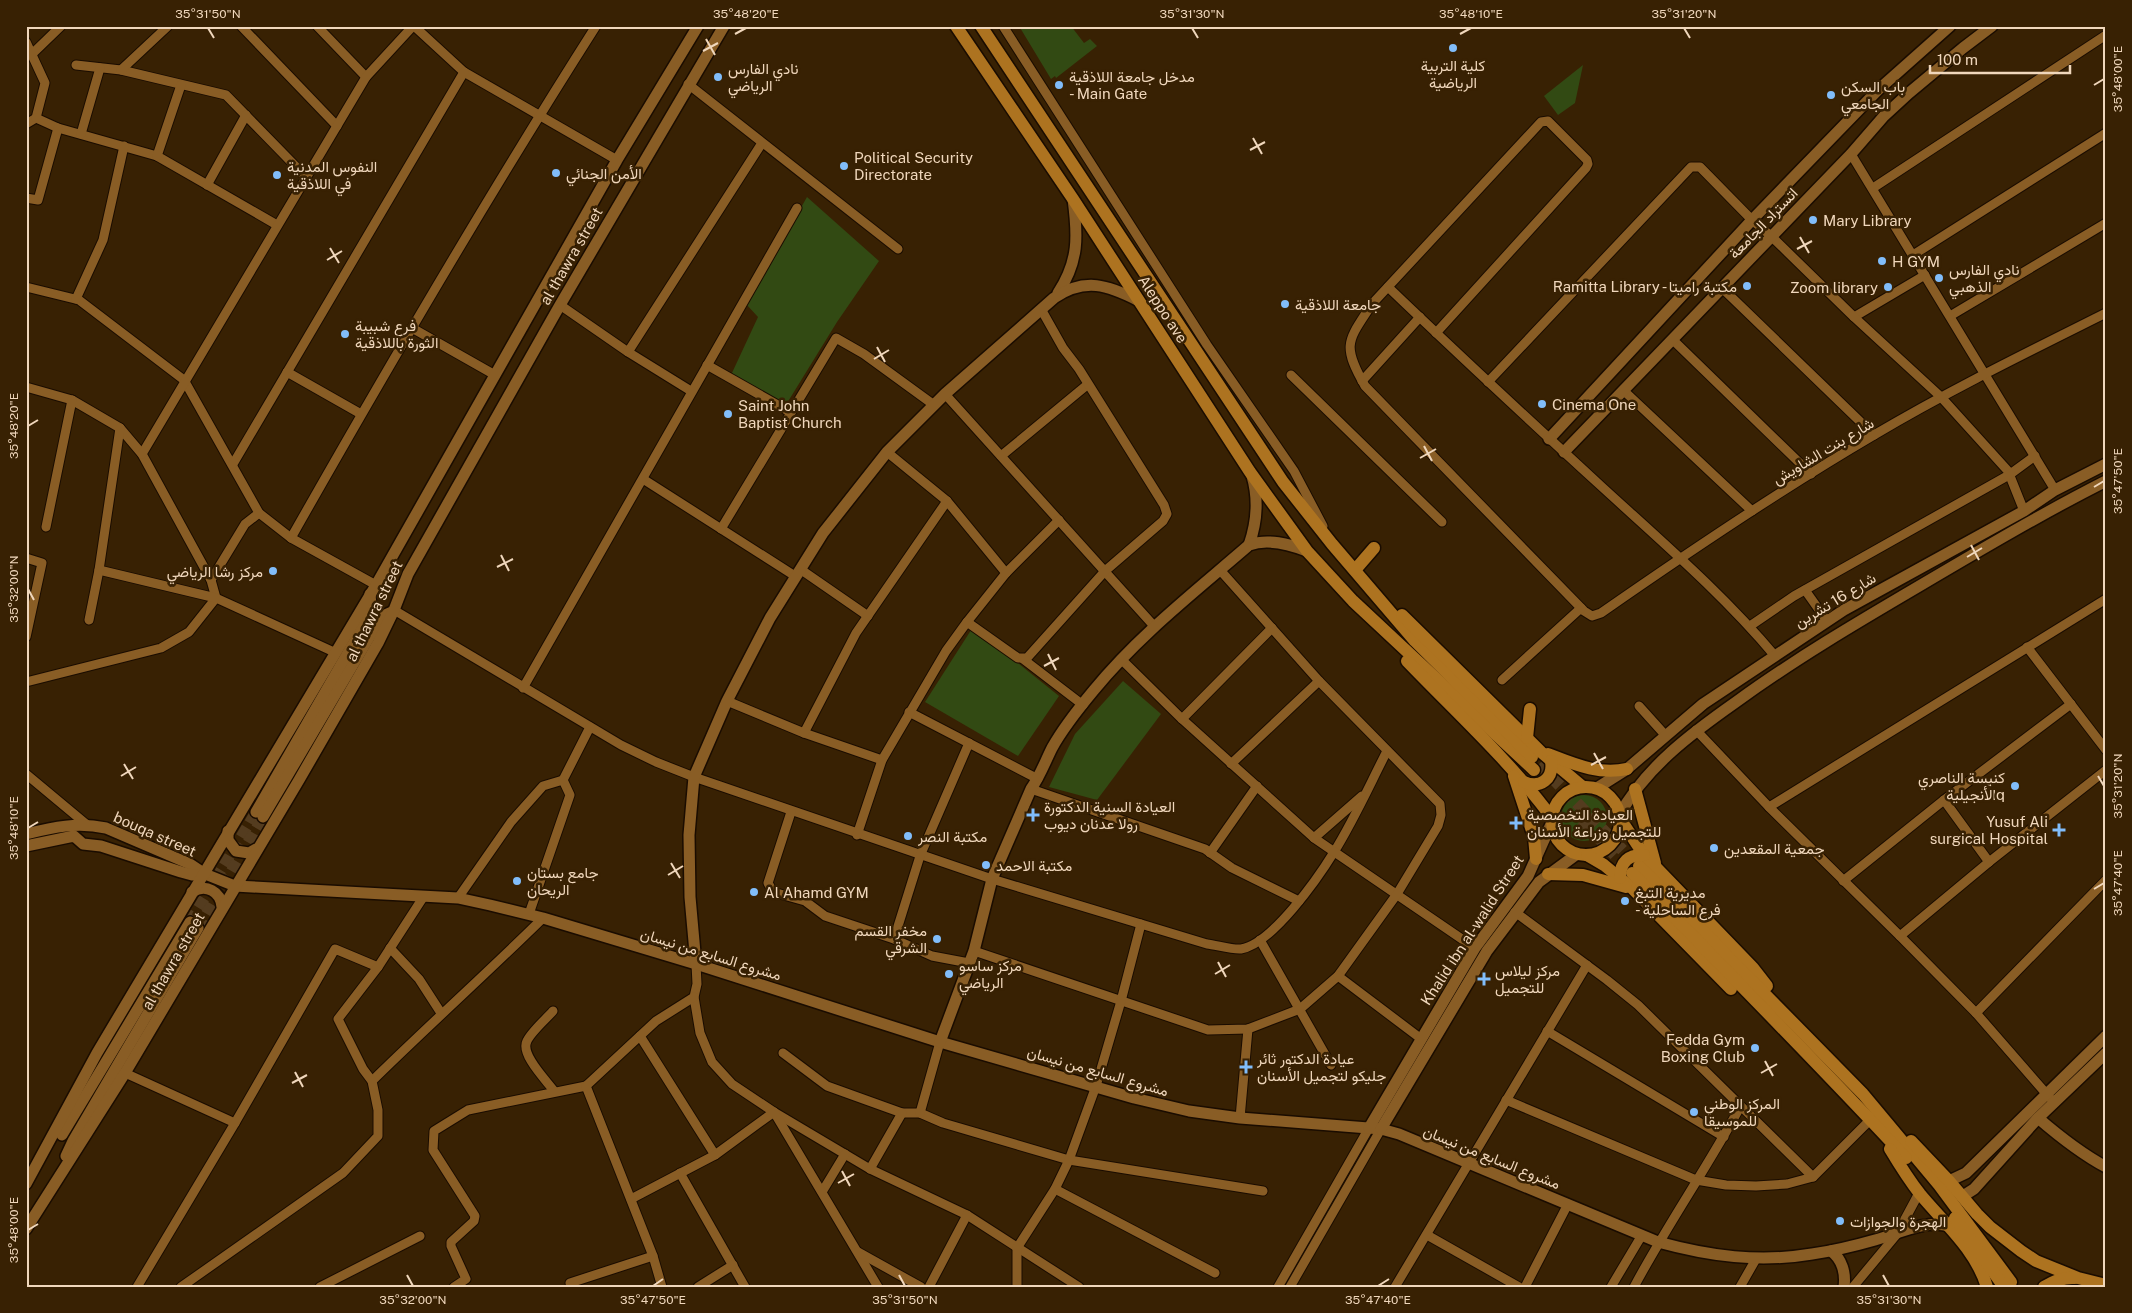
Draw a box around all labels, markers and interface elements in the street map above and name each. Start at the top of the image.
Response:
text: 35°31'50"N [175,7,241,21]
text: 35°48'20"E [713,7,779,21]
text: 35°31'30"N [1159,7,1225,21]
text: 35°48'10"E [1439,7,1503,21]
text: 35°31'20"N [1652,7,1716,21]
marker: كلية التربية الرياضية [1447,42,1459,54]
scale bar [1930,42,2070,74]
text: 35°48'00"E [2111,46,2125,112]
text: 100 m [1937,51,1978,68]
place label: كلية التربية الرياضية [1421,57,1486,92]
place label: نادي الفارس الرياضي [728,60,799,99]
place label: مدخل جامعة اللاذقية - Main Gate [1069,68,1195,102]
marker: نادي الفارس الرياضي [712,71,724,83]
place label: باب السكن الجامعي [1841,78,1905,117]
marker: مدخل جامعة اللاذقية - Main Gate [1053,79,1065,91]
marker: باب السكن الجامعي [1825,89,1837,101]
place label: Political Security Directorate [854,149,973,183]
place label: النفوس المدنية في اللاذقية [287,158,377,197]
marker: Political Security Directorate [838,160,850,172]
place label: الأمن الجنائي [566,165,642,187]
marker: الأمن الجنائي [550,167,562,179]
marker: النفوس المدنية في اللاذقية [271,169,283,181]
street label: اتستراد الجامعة [1725,184,1802,263]
street label: al thawra street [536,204,606,308]
place label: Mary Library [1823,212,1912,229]
marker: Mary Library [1807,214,1819,226]
place label: H GYM [1892,253,1940,270]
marker: H GYM [1876,255,1888,267]
place label: نادي الفارس الذهبي [1949,261,2020,300]
street label: Aleppo ave [1135,272,1191,346]
marker: نادي الفارس الذهبي [1933,272,1945,284]
place label: Ramitta Library - مكتبة راميتا [1553,278,1737,296]
place label: Zoom library [1790,279,1878,296]
marker: Ramitta Library - مكتبة راميتا [1741,280,1753,292]
marker: Zoom library [1882,281,1894,293]
place label: جامعة اللاذقية [1295,296,1381,314]
marker: جامعة اللاذقية [1279,298,1291,310]
place label: فرع شبيبة الثورة باللاذقية [355,317,438,352]
marker: فرع شبيبة الثورة باللاذقية [339,328,351,340]
text: 35°48'20"E [7,393,21,459]
place label: Cinema One [1552,396,1636,413]
place label: Saint John Baptist Church [738,397,842,431]
marker: Cinema One [1536,398,1548,410]
marker: Saint John Baptist Church [722,408,734,420]
street label: شارع بنت الشاويش [1769,414,1878,491]
text: 35°47'50"E [2111,448,2125,514]
text: 35°32'00"N [7,555,21,623]
street label: al thawra street [342,558,406,664]
place label: مركز رشا الرياضي [167,563,263,585]
marker: مركز رشا الرياضي [267,565,279,577]
street label: شارع 16 تشرين [1791,569,1880,634]
text: 35°31'20"N [2111,754,2125,818]
place label: كنيسة الناصري الأنجيليةq [1918,769,2005,804]
marker: كنيسة الناصري الأنجيليةq [2009,780,2021,792]
text: 35°48'10"E [7,796,21,860]
place label: العيادة السنية الدكتورة رولا عدنان ديوب [1044,798,1175,833]
place label: العيادة التخصصية للتجميل وزراعة الأسنان [1527,806,1661,841]
street label: bouqa street [111,808,199,860]
marker: العيادة السنية الدكتورة رولا عدنان ديوب [1026,808,1040,822]
place label: Yusuf Ali surgical Hospital [1930,813,2048,847]
marker: العيادة التخصصية للتجميل وزراعة الأسنان [1509,816,1523,830]
marker: Yusuf Ali surgical Hospital [2052,823,2066,837]
place label: مكتبة النصر [917,828,987,846]
marker: مكتبة النصر [902,830,914,842]
place label: جمعية المقعدين [1724,840,1825,859]
marker: جمعية المقعدين [1708,842,1720,854]
text: 35°47'40"E [2111,850,2125,916]
street label: Khalid ibn al-walid Street [1417,852,1527,1008]
place label: مكتبة الاحمد [996,857,1072,875]
marker: مكتبة الاحمد [980,859,992,871]
place label: جامع بستان الريحان [527,864,599,899]
marker: جامع بستان الريحان [511,875,523,887]
place label: Al Ahamd GYM [764,884,869,901]
place label: مديرية التبغ - فرع الساحلية [1635,884,1721,921]
marker: Al Ahamd GYM [748,886,760,898]
marker: مديرية التبغ - فرع الساحلية [1619,895,1631,907]
street label: al thawra street [138,909,208,1013]
place label: مخفر القسم الشرقي [854,922,927,961]
street label: مشروع السابع من نيسان [638,924,783,986]
marker: مخفر القسم الشرقي [931,933,943,945]
place label: مركز ساسو الرياضي [959,957,1022,996]
place label: مركز ليلاس للتجميل [1495,962,1560,997]
marker: مركز ساسو الرياضي [943,968,955,980]
marker: مركز ليلاس للتجميل [1477,972,1491,986]
place label: Fedda Gym Boxing Club [1661,1031,1745,1065]
marker: Fedda Gym Boxing Club [1749,1042,1761,1054]
street label: مشروع السابع من نيسان [1025,1043,1171,1102]
place label: عيادة الدكتور ثائر جليكو لتجميل الأسنان [1256,1050,1386,1085]
marker: عيادة الدكتور ثائر جليكو لتجميل الأسنان [1239,1060,1253,1074]
place label: المركز الوطني للموسيقا [1704,1095,1780,1130]
marker: المركز الوطني للموسيقا [1688,1106,1700,1118]
street label: مشروع السابع من نيسان [1420,1122,1563,1195]
text: 35°48'00"E [7,1197,21,1263]
place label: الهجرة والجوازات [1850,1213,1946,1231]
marker: الهجرة والجوازات [1834,1215,1846,1227]
text: 35°32'00"N [379,1293,447,1307]
text: 35°47'50"E [620,1293,686,1307]
text: 35°31'50"N [872,1293,938,1307]
text: 35°47'40"E [1345,1293,1411,1307]
text: 35°31'30"N [1856,1293,1922,1307]

